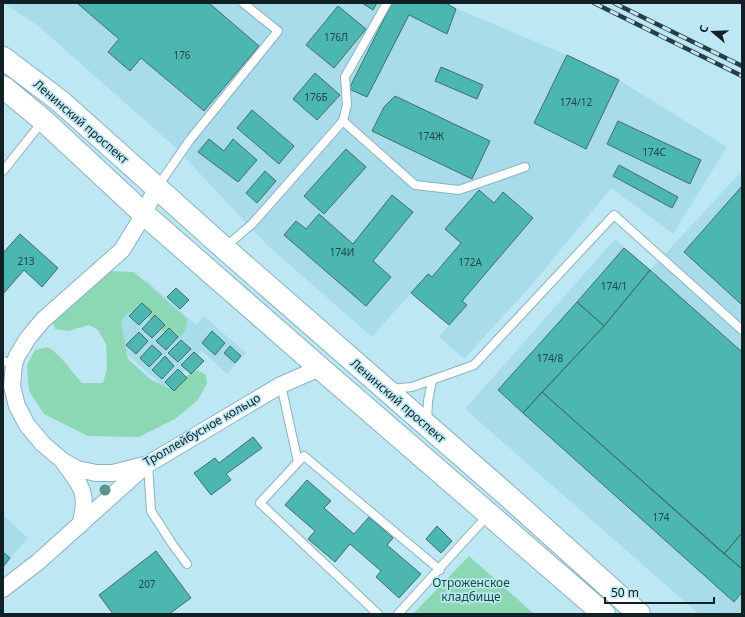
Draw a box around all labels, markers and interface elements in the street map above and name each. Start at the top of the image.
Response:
north arrow [693,12,733,52]
text: С [695,23,711,34]
house number: 176Л [324,30,348,44]
house number: 176 [173,48,191,62]
street label: Ленинский проспект [30,76,133,168]
house number: 176Б [304,90,328,104]
house number: 174/12 [560,95,592,109]
house number: 174Ж [418,129,445,143]
house number: 174С [642,145,666,159]
house number: 174И [330,245,354,259]
house number: 213 [17,254,35,268]
house number: 172А [458,255,482,269]
house number: 174/1 [601,279,627,293]
house number: 174/8 [537,351,564,365]
street label: Ленинский проспект [347,355,450,447]
street label: Троллейбусное кольцо [140,389,264,470]
house number: 174 [652,510,670,524]
park label: Отроженское кладбище [432,574,510,605]
house number: 207 [138,577,156,591]
scale bar [605,579,714,605]
text: 50 m [611,584,639,601]

